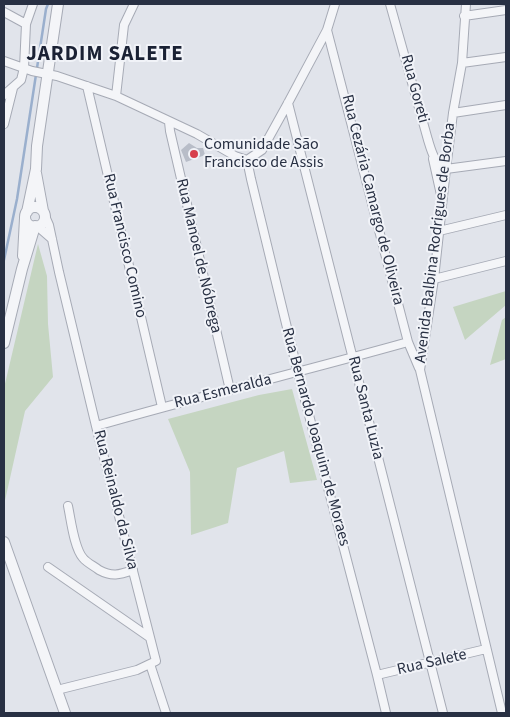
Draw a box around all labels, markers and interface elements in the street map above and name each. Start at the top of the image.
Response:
district label: JARDIM SALETE [25,42,185,68]
street label: Rua Goreti [396,53,432,125]
street label: Rua Cezária Camargo de Oliveira [337,93,407,307]
street label: Avenida Balbina Rodrigues de Borba [412,122,460,364]
place label: Comunidade São Francisco de Assis [204,135,323,173]
marker: Comunidade São Francisco de Assis [188,148,200,160]
street label: Rua Francisco Comino [98,172,150,320]
street label: Rua Manoel de Nóbrega [171,177,225,335]
street label: Rua Bernardo Joaquim de Moraes [277,326,353,548]
street label: Rua Santa Luzia [343,354,387,462]
street label: Rua Esmeralda [172,371,274,413]
street label: Rua Reinaldo da Silva [88,428,142,572]
street label: Rua Salete [395,646,469,680]

